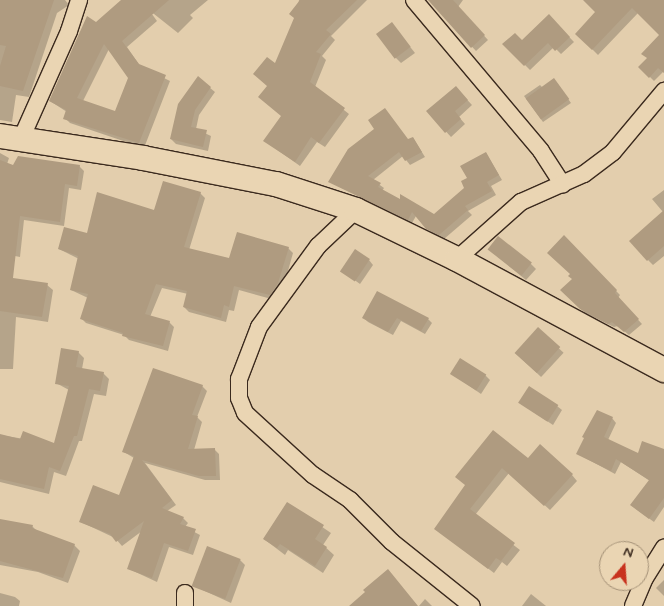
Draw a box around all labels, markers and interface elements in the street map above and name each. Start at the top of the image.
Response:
north arrow [599,541,649,591]
text: N [621,543,636,563]

